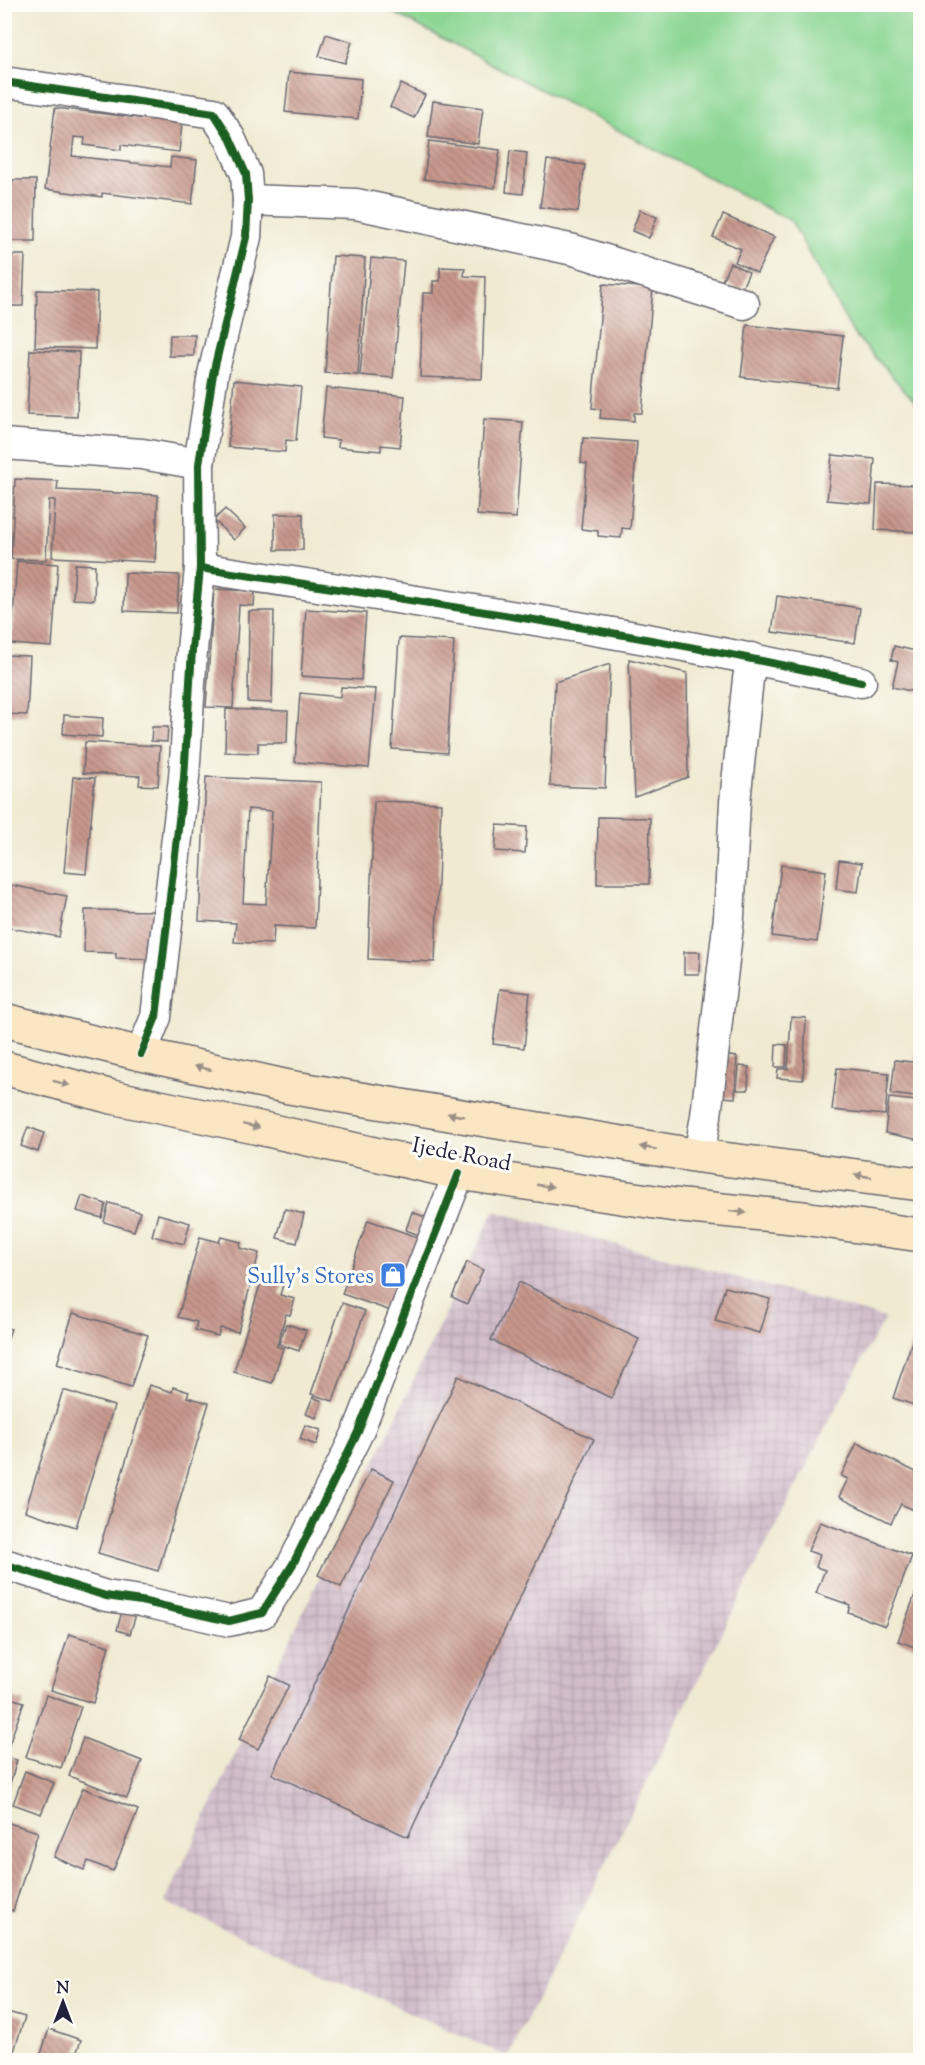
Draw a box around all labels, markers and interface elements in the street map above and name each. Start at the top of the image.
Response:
one-way arrow [193,1062,212,1072]
one-way arrow [52,1079,70,1089]
one-way arrow [447,1111,466,1120]
one-way arrow [242,1122,261,1131]
street label: Ijede Road [409,1131,514,1181]
one-way arrow [639,1143,658,1152]
one-way arrow [853,1172,872,1181]
one-way arrow [536,1181,555,1190]
one-way arrow [729,1207,748,1216]
shop icon: Sully's Stores [378,1260,408,1290]
place label: Sully's Stores [247,1262,374,1294]
north arrow [33,1972,93,2032]
text: N [57,1978,70,2001]

